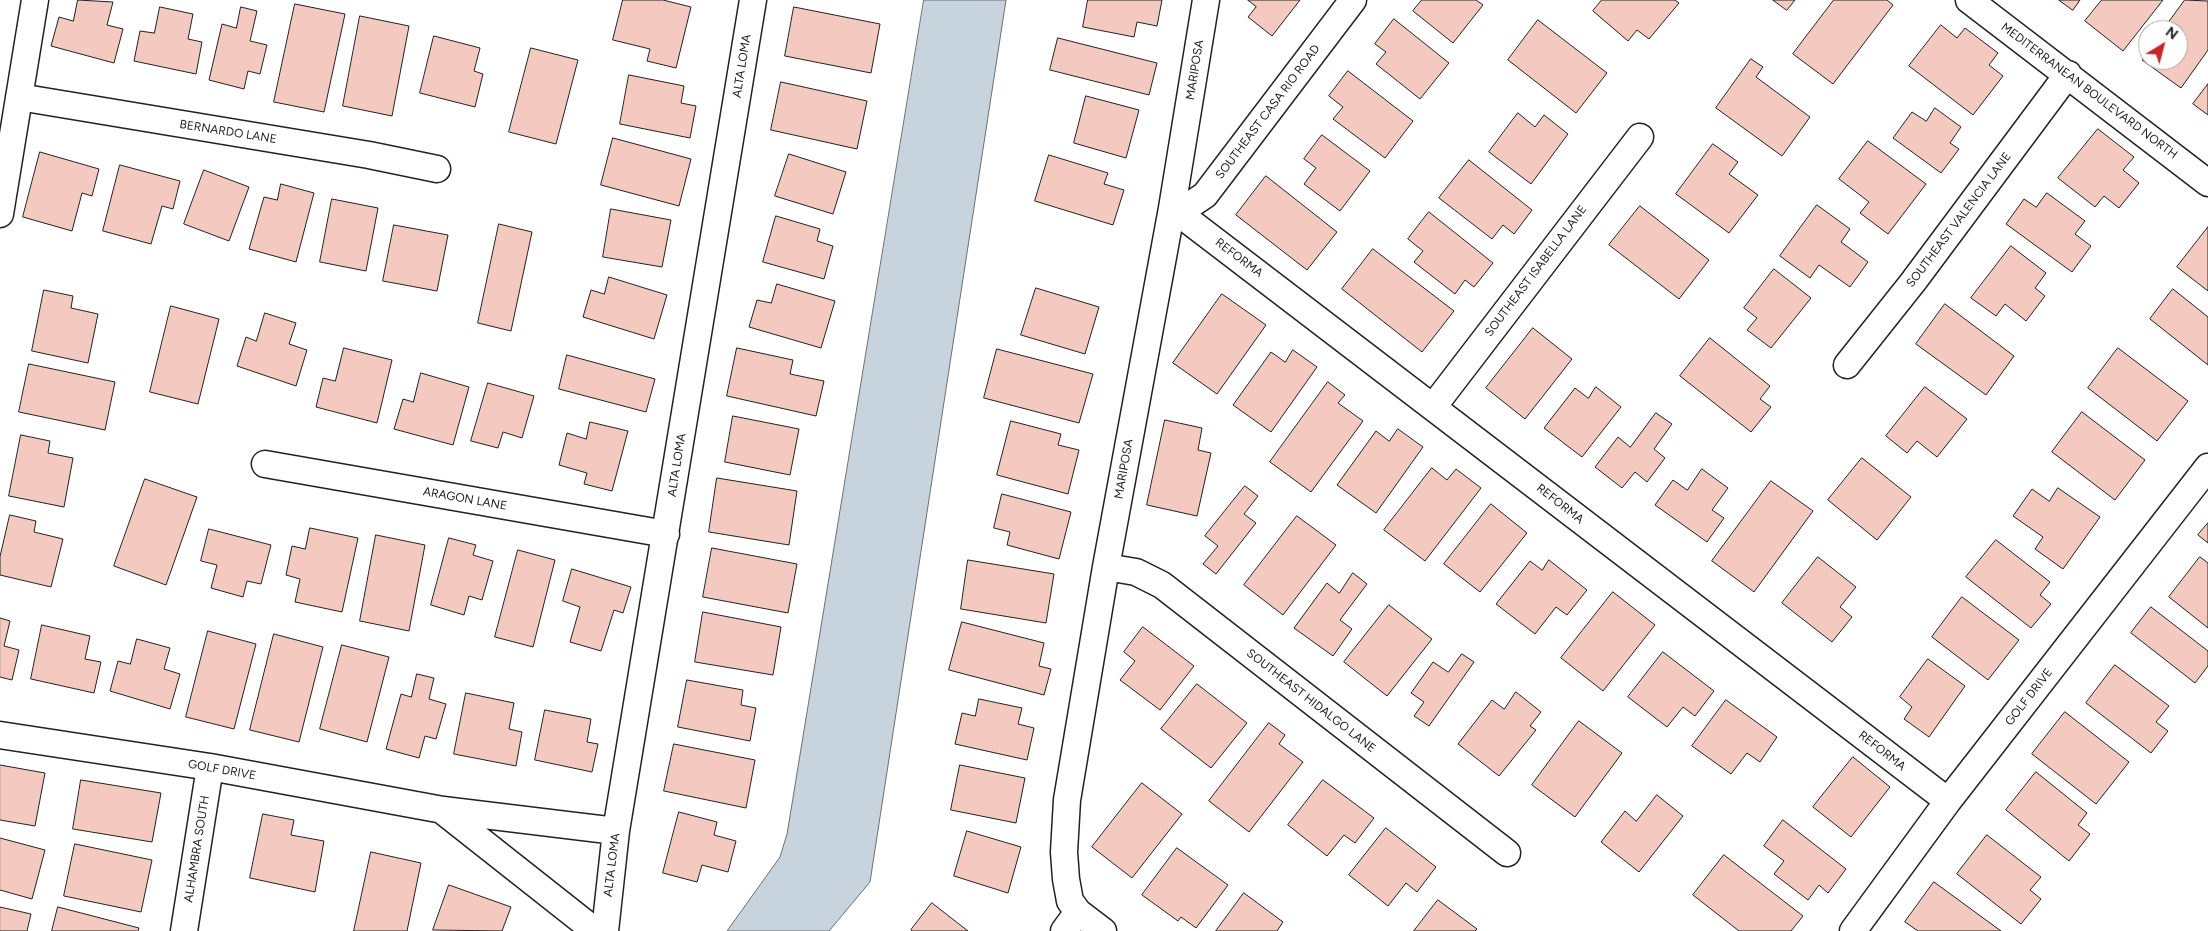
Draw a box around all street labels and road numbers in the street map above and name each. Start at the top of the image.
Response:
street label: MEDITERRANEAN BOULEVARD NORTH [1998,20,2180,162]
street label: ALTA LOMA [730,33,754,99]
street label: MARIPOSA [1183,39,1207,101]
street label: SOUTHEAST CASA RIO ROAD [1213,42,1323,182]
street label: BERNARDO LANE [178,117,278,147]
street label: SOUTHEAST VALENCIA LANE [1904,150,2014,290]
street label: SOUTHEAST ISABELLA LANE [1482,203,1590,339]
street label: REFORMA [1212,235,1266,281]
street label: ALTA LOMA [665,432,689,498]
street label: MARIPOSA [1112,438,1136,500]
street label: REFORMA [1533,481,1587,527]
street label: ARAGON LANE [422,485,508,513]
street label: SOUTHEAST HIDALGO LANE [1244,646,1378,756]
street label: GOLF DRIVE [2002,666,2056,728]
street label: REFORMA [1855,728,1909,774]
street label: GOLF DRIVE [187,757,257,783]
street label: ALHAMBRA SOUTH [181,794,213,904]
street label: ALTA LOMA [601,832,623,898]

